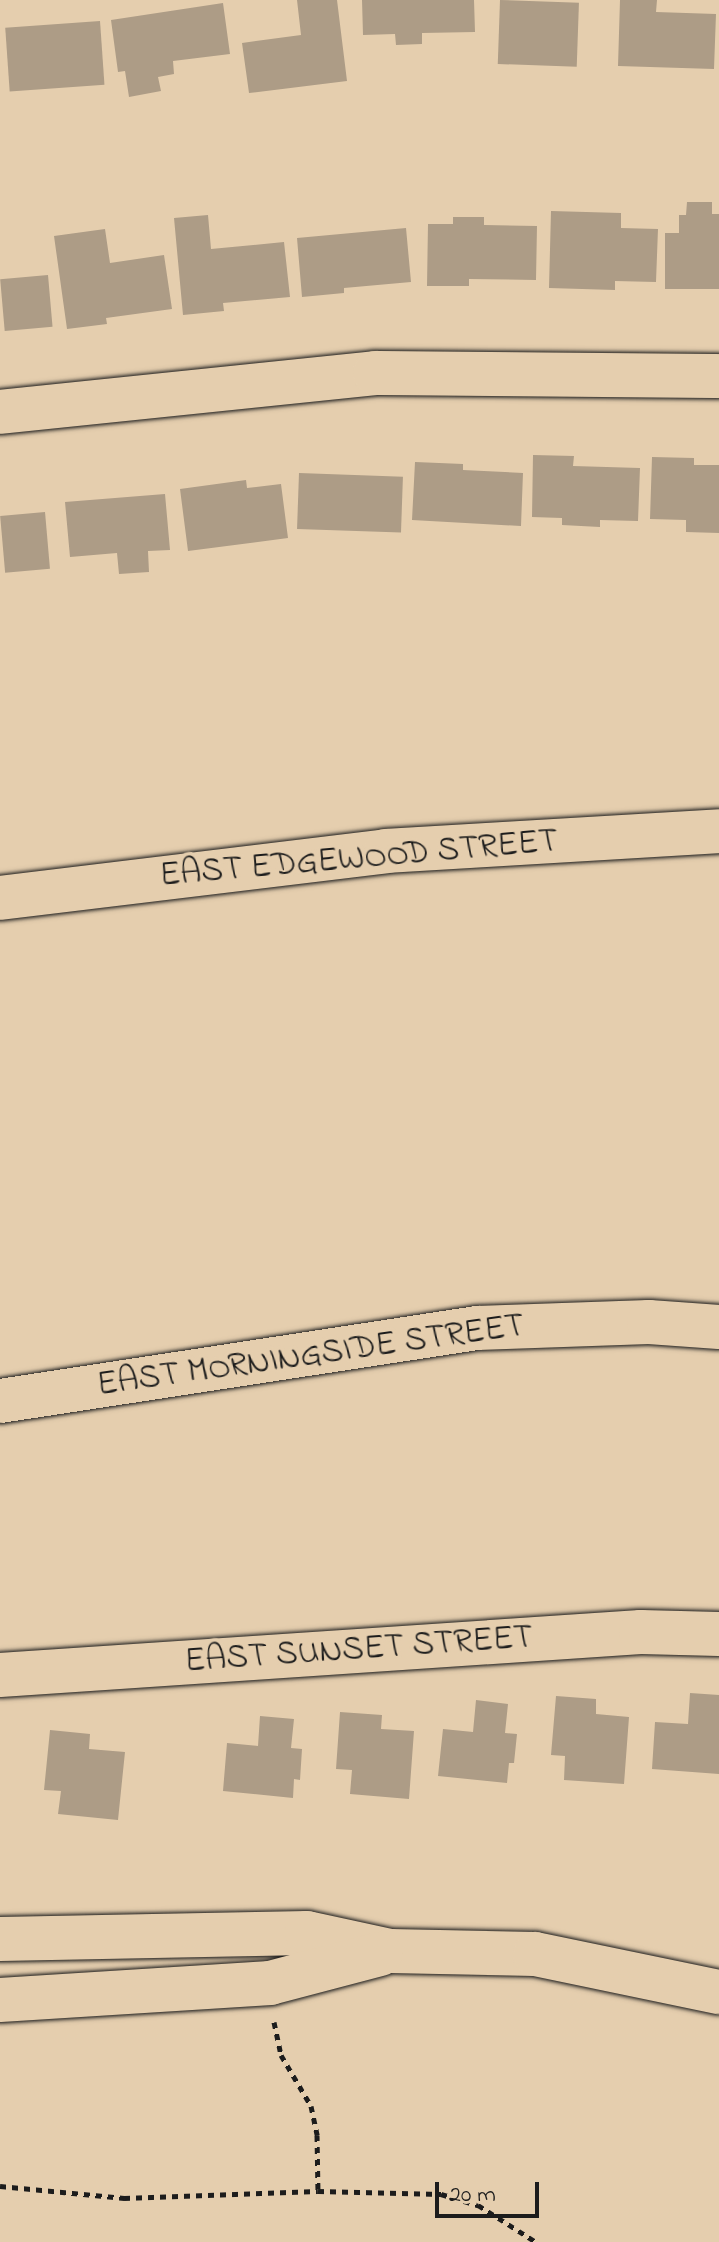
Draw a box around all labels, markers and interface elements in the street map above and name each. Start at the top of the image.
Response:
street label: EAST EDGEWOOD STREET [158,822,560,898]
street label: EAST MORNINGSIDE STREET [95,1307,527,1407]
street label: EAST SUNSET STREET [184,1618,534,1684]
scale bar [439,2166,543,2216]
text: 20 m [449,2178,496,2213]

